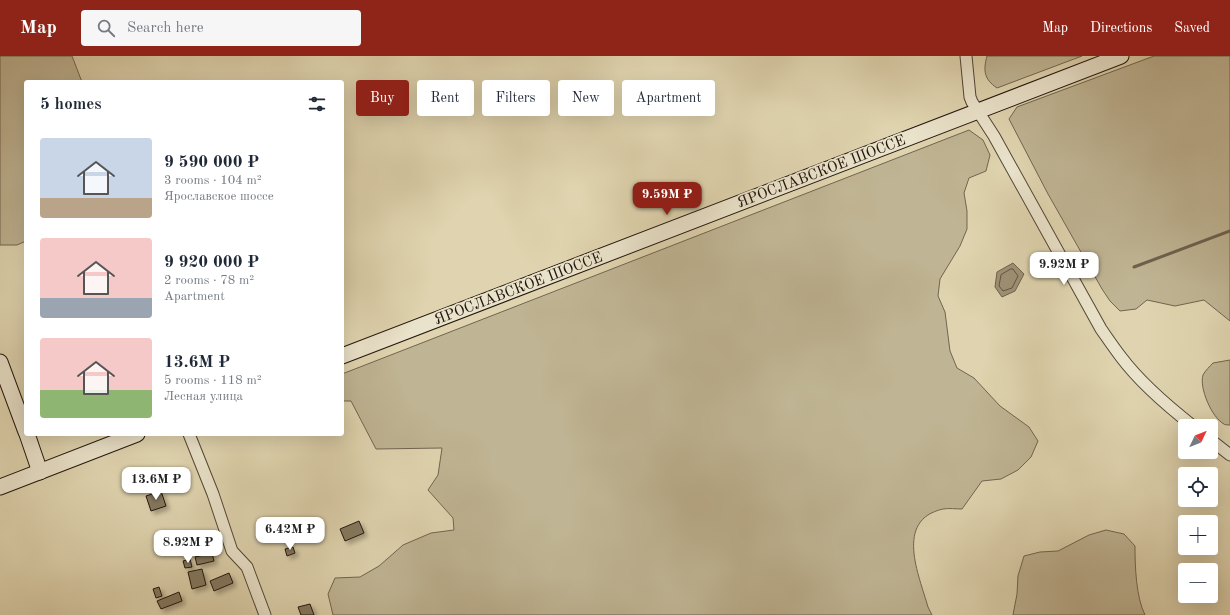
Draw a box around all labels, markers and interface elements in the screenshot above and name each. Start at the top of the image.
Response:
search box [81,10,361,46]
icon: search [95,17,117,39]
text: Map [20,19,57,38]
text: Search here [127,21,204,36]
text: Map [1042,21,1068,35]
text: Directions [1090,21,1152,35]
text: Saved [1174,21,1210,35]
chip: Buy [356,80,409,116]
chip: Rent [417,80,474,116]
chip: Filters [482,80,550,116]
chip: New [558,80,614,116]
chip: Apartment [622,80,715,116]
icon: filters [306,93,328,115]
text: 5 homes [40,96,102,113]
street label: ЯРОСЛАВСКОЕ ШОССЕ [735,133,908,211]
icon: home [72,154,120,202]
text: 9 590 000 ₽ [164,154,259,171]
text: 3 rooms · 104 m² [164,174,262,187]
pin: 9.59M ₽ [630,182,704,216]
text: 9.59M ₽ [642,188,692,201]
text: Ярославское шоссе [164,190,274,203]
street label: ЯРОСЛАВСКОЕ ШОССЕ [432,250,605,328]
pin: 9.92M ₽ [1027,252,1101,286]
icon: home [72,254,120,302]
text: 9 920 000 ₽ [164,254,259,271]
text: 9.92M ₽ [1039,258,1089,271]
text: 2 rooms · 78 m² [164,274,254,287]
text: Apartment [164,290,225,303]
icon: home [72,354,120,402]
text: 13.6M ₽ [164,354,230,371]
text: 5 rooms · 118 m² [164,374,262,387]
text: Лесная улица [164,390,243,403]
north arrow [1178,419,1218,459]
map controls [1178,419,1218,603]
pin: 13.6M ₽ [119,467,193,501]
button: locate [1178,467,1218,507]
text: 13.6M ₽ [131,473,181,486]
button: + [1178,515,1218,555]
pin: 6.42M ₽ [253,517,327,551]
text: 6.42M ₽ [265,523,315,536]
pin: 8.92M ₽ [151,530,225,564]
text: 8.92M ₽ [163,536,213,549]
button: − [1178,563,1218,603]

